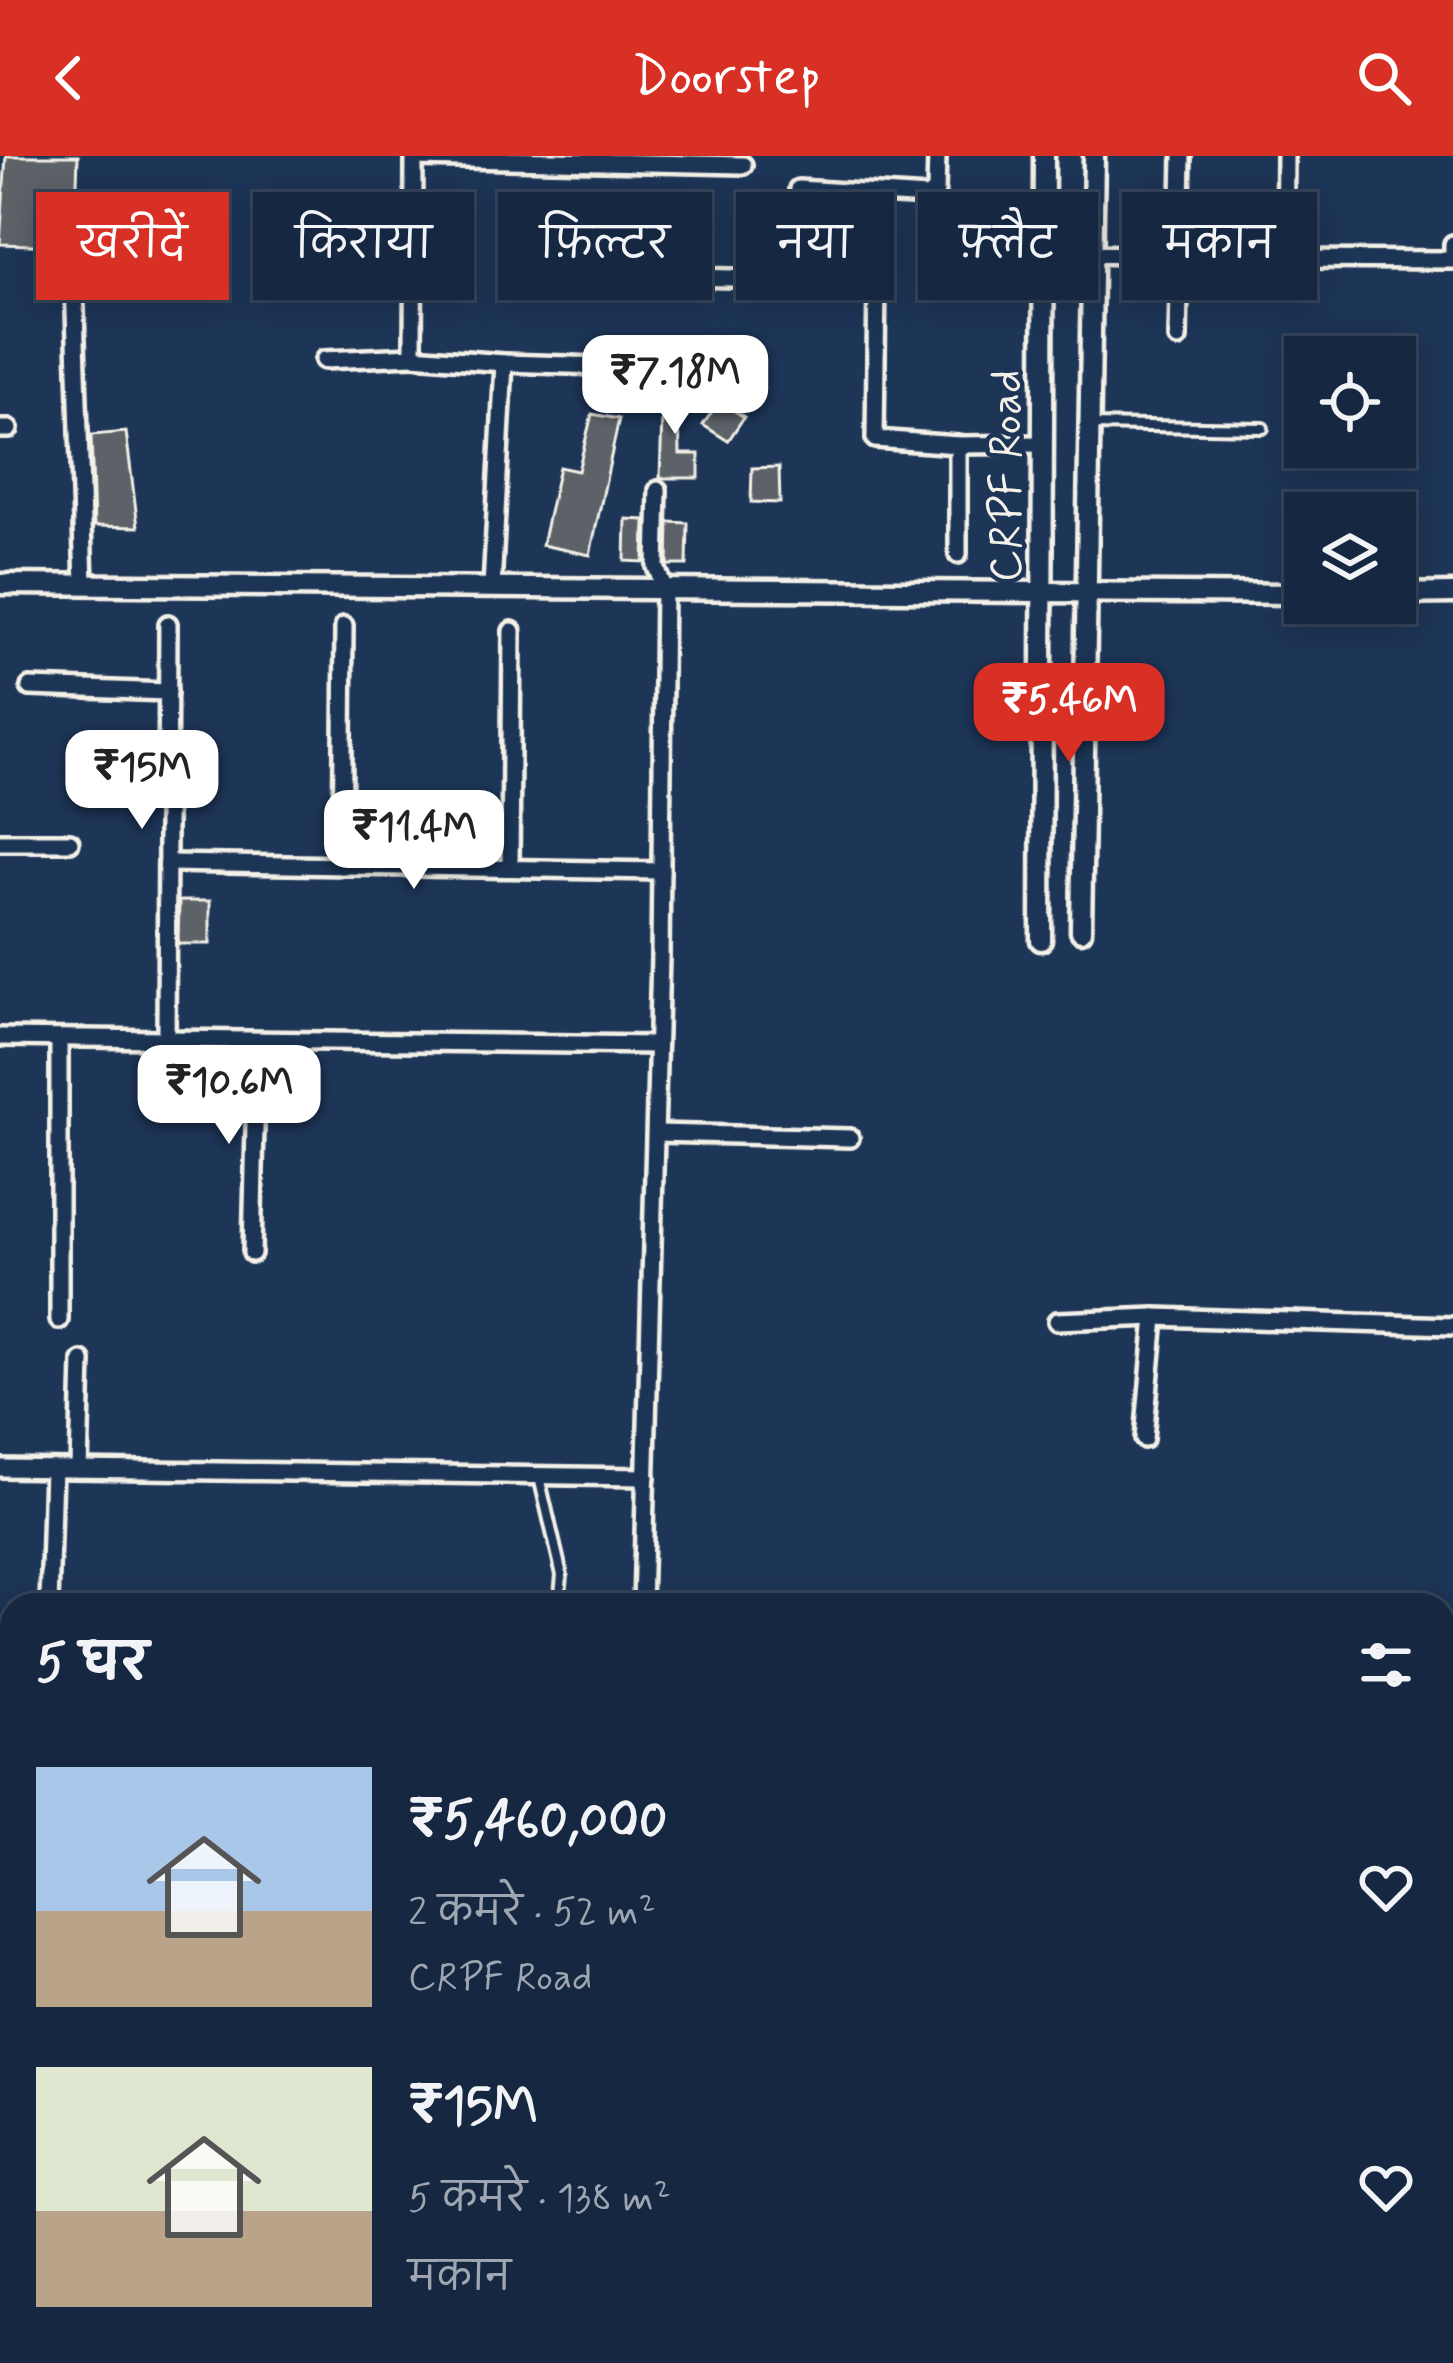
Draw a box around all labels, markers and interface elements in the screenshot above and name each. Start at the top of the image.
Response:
text: Doorstep [632,43,821,114]
icon: back [36,45,102,111]
icon: search [1351,45,1417,111]
chip: खरीदें [36,192,229,300]
chip: किराया [253,192,474,300]
chip: फ़िल्टर [498,192,712,300]
chip: नया [736,192,894,300]
chip: फ़्लैट [918,192,1098,300]
chip: मकान [1122,192,1317,300]
pin: ₹7.18M [577,335,773,437]
map controls [1284,336,1416,624]
button: locate [1284,336,1416,468]
text: ₹7.18M [609,348,741,399]
street label: CRPF Road [978,370,1037,582]
button: layers [1284,492,1416,624]
pin: ₹5.46M [971,663,1167,765]
text: ₹5.46M [1001,676,1137,727]
pin: ₹15M [71,730,213,832]
text: ₹15M [92,743,192,794]
pin: ₹11.4M [316,790,512,892]
text: ₹11.4M [351,803,477,854]
pin: ₹10.6M [131,1045,327,1147]
text: ₹10.6M [165,1058,293,1109]
text: 5 घर [36,1632,148,1698]
icon: filters [1353,1632,1419,1698]
text: ₹5,460,000 [408,1789,667,1855]
icon: home [132,1815,276,1959]
icon: heart [1353,1854,1419,1920]
text: 2 कमरे · 52 m² [408,1888,656,1939]
text: CRPF Road [408,1953,592,2004]
text: ₹15M [408,2075,538,2141]
icon: home [132,2115,276,2259]
icon: heart [1353,2154,1419,2220]
text: 5 कमरे · 138 m² [408,2174,671,2225]
text: मकान [408,2253,511,2304]

